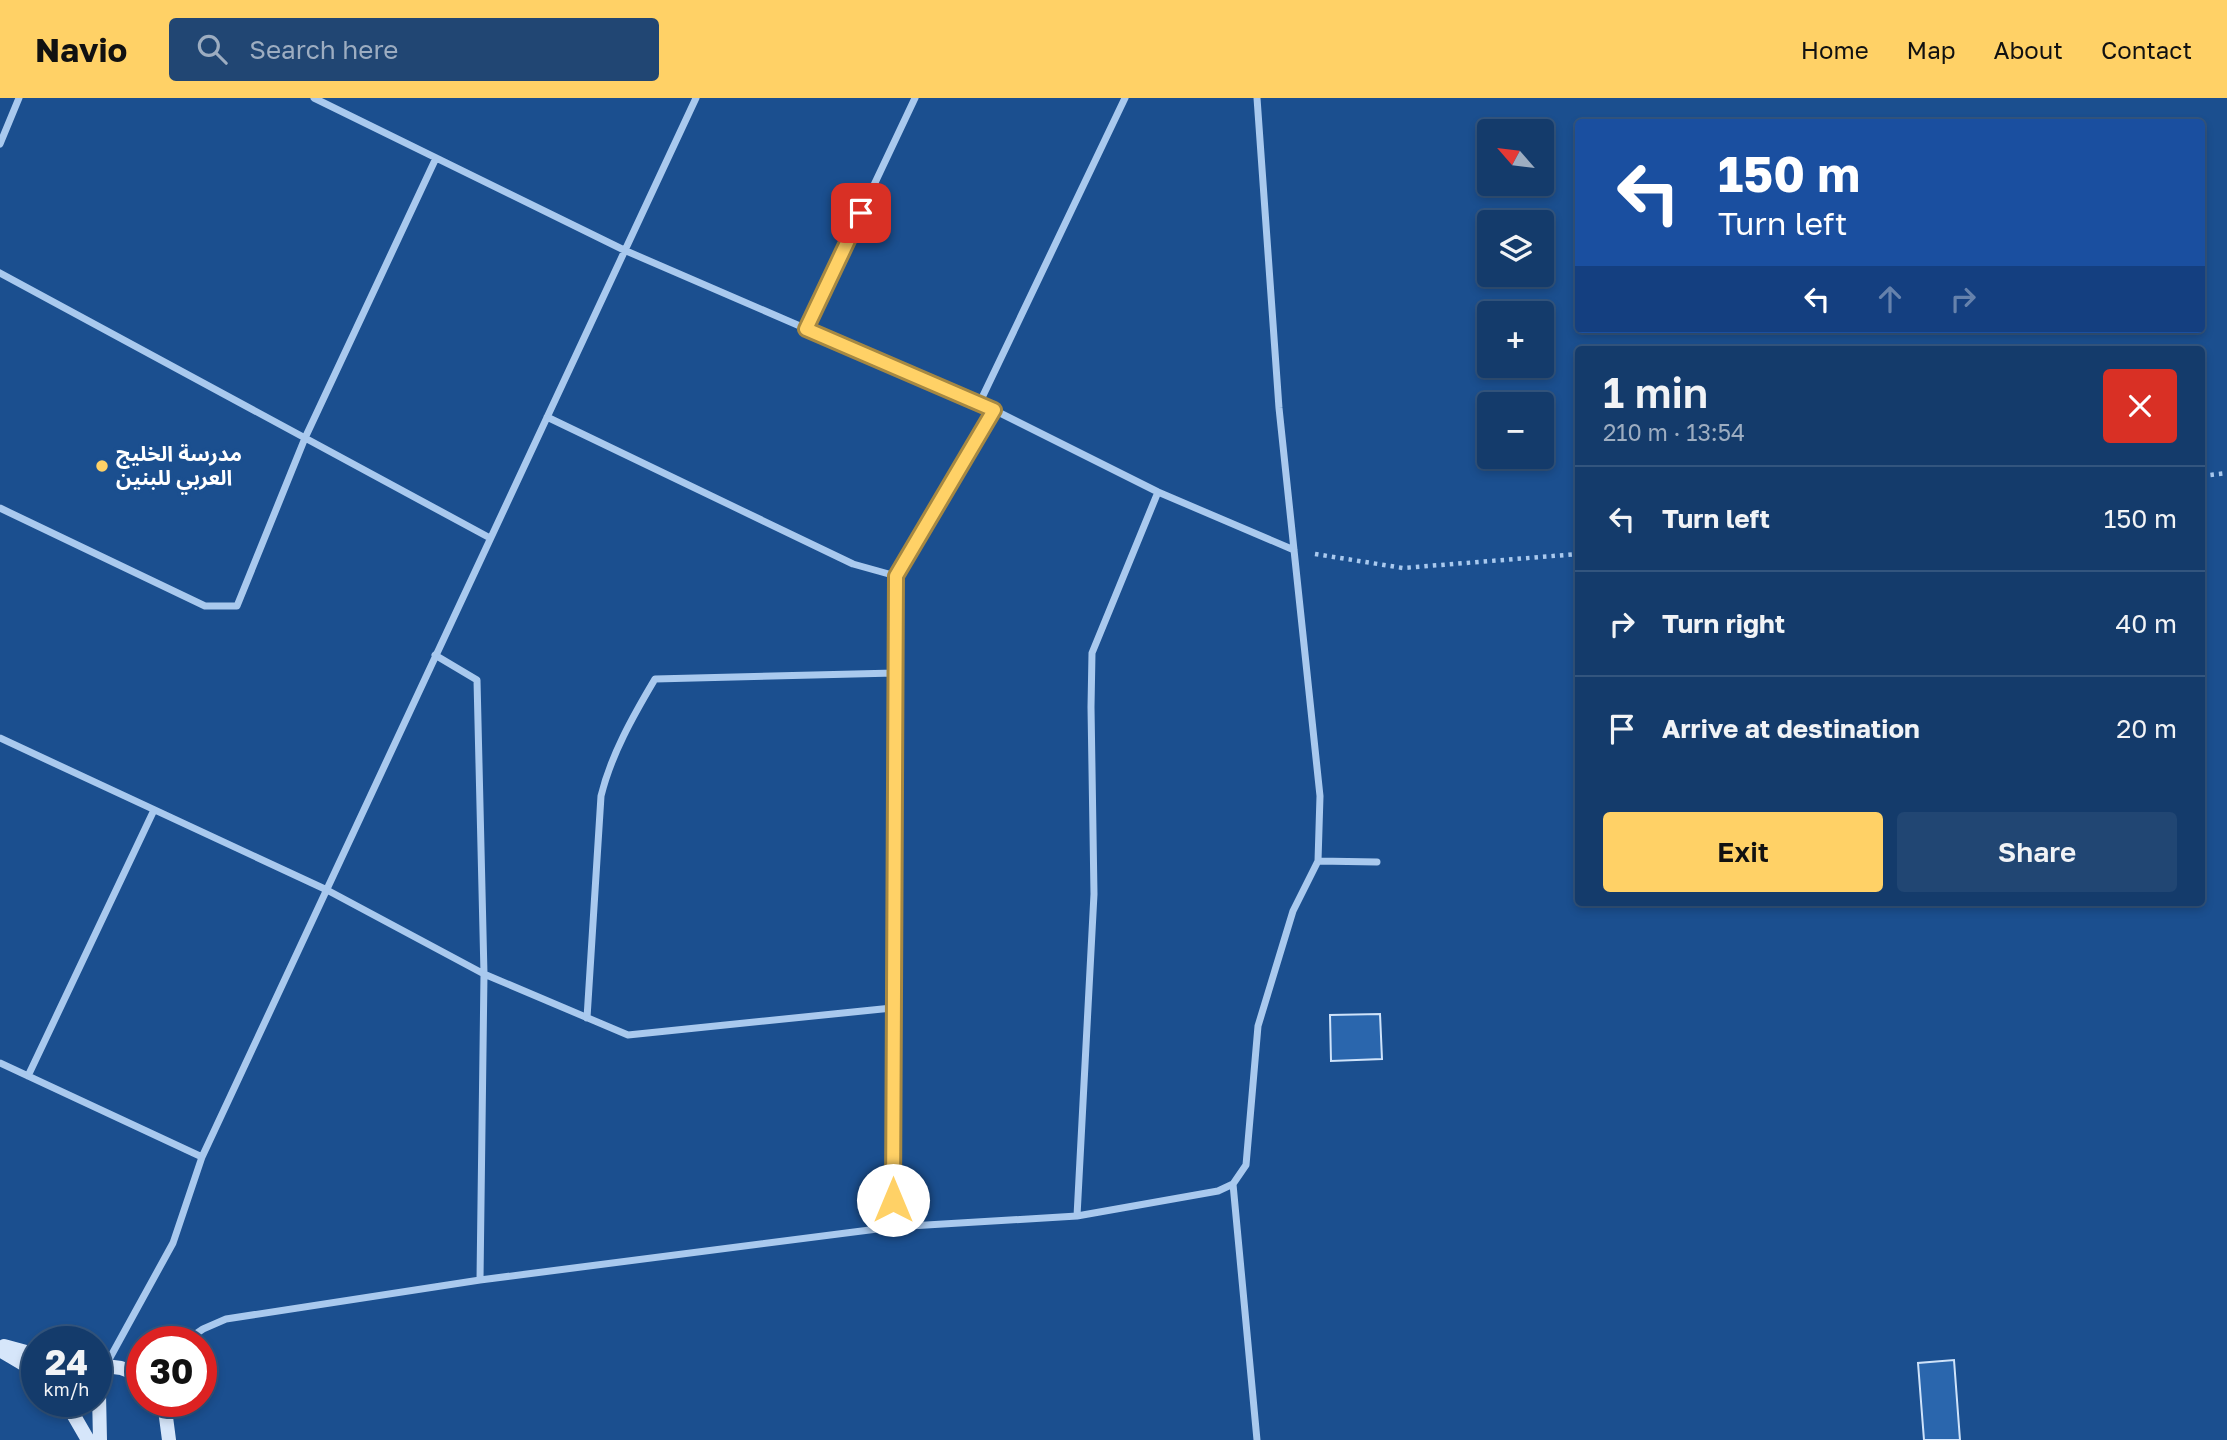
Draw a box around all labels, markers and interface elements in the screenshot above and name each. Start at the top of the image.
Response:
search box [169,18,659,81]
text: Navio [35,30,127,69]
icon: search [193,30,231,68]
text: Search here [249,34,398,65]
text: Home [1801,35,1869,64]
text: Map [1907,35,1956,64]
text: About [1994,35,2063,64]
text: Contact [2101,35,2192,64]
north arrow [1477,119,1554,196]
map controls [1477,119,1554,469]
text: 150 m [1718,144,1860,203]
icon: left [1603,147,1694,238]
pin [831,183,891,243]
icon: arrive [842,194,880,232]
text: Turn left [1718,204,1847,242]
button: layers [1477,210,1554,287]
icon: left [1798,280,1836,318]
icon: ahead [1871,280,1909,318]
icon: right [1944,280,1982,318]
button: + [1477,301,1554,378]
text: 1 min [1603,367,1708,417]
button: close [2103,369,2177,443]
button: − [1477,392,1554,469]
text: 210 m · 13:54 [1603,418,1745,446]
place label: مدرسة الخليج العربي للبنين [116,440,242,495]
marker: مدرسة الخليج العربي للبنين [94,458,110,474]
icon: left [1603,500,1641,538]
text: Turn left [1662,503,1770,534]
text: 150 m [2104,503,2177,534]
icon: right [1603,605,1641,643]
text: Turn right [1662,608,1785,639]
text: 40 m [2116,608,2177,639]
icon: arrive [1603,710,1641,748]
text: Arrive at destination [1662,713,1920,744]
text: 20 m [2116,713,2177,744]
button: Exit [1603,812,1883,892]
button: Share [1897,812,2177,892]
position arrow [856,1163,930,1237]
speed limit sign: 30 [126,1326,217,1417]
text: 24 [45,1341,88,1383]
text: km/h [44,1378,89,1400]

